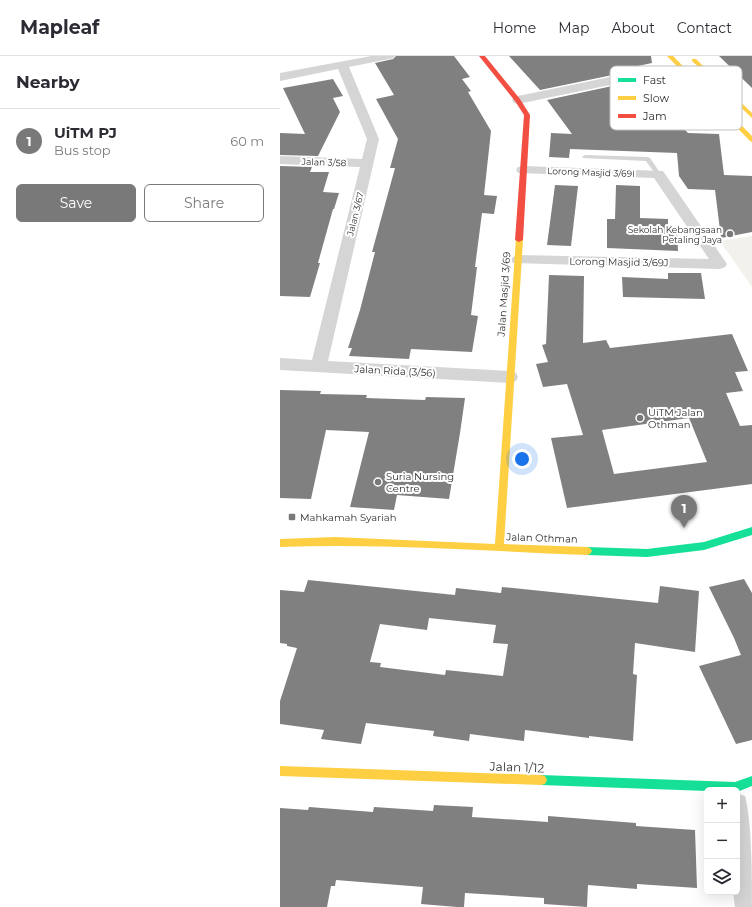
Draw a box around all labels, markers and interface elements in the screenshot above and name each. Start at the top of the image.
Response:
text: Mapleaf [20,16,99,39]
text: Home [493,19,536,37]
text: Map [558,19,589,37]
text: About [611,19,655,37]
text: Contact [677,19,732,37]
legend [610,66,742,130]
text: Nearby [16,72,80,92]
text: Fast [643,73,667,87]
text: Slow [643,91,669,105]
text: Jam [642,109,667,123]
text: UiTM PJ [54,123,117,142]
text: 1 [26,133,32,149]
text: 60 m [230,133,264,149]
text: Bus stop [54,142,111,158]
street label: Jalan 3/58 [300,156,347,168]
street label: Lorong Masjid 3/69I [547,165,635,179]
button: Save [16,184,136,222]
button: Share [144,184,264,222]
street label: Jalan 3/67 [344,191,366,238]
place label: Sekolah Kebangsaan Petaling Jaya [628,224,722,245]
marker: Sekolah Kebangsaan Petaling Jaya [725,229,735,239]
street label: Jalan Masjid 3/69 [494,251,513,338]
street label: Lorong Masjid 3/69J [569,255,669,269]
street label: Jalan Rida (3/56) [353,362,436,380]
place label: UiTM Jalan Othman [648,406,703,431]
marker: UiTM Jalan Othman [635,413,645,423]
your location [512,449,532,469]
place label: Suria Nursing Centre [386,470,454,495]
marker: Suria Nursing Centre [373,477,383,487]
pin: 1 [671,495,697,528]
place label: Mahkamah Syariah [300,511,396,524]
marker: Mahkamah Syariah [287,512,297,522]
street label: Jalan Othman [505,530,578,546]
street label: Jalan 1/12 [488,759,545,775]
map controls [704,787,740,895]
button: + [704,787,740,823]
button: − [704,823,740,859]
button: layers [704,859,740,895]

